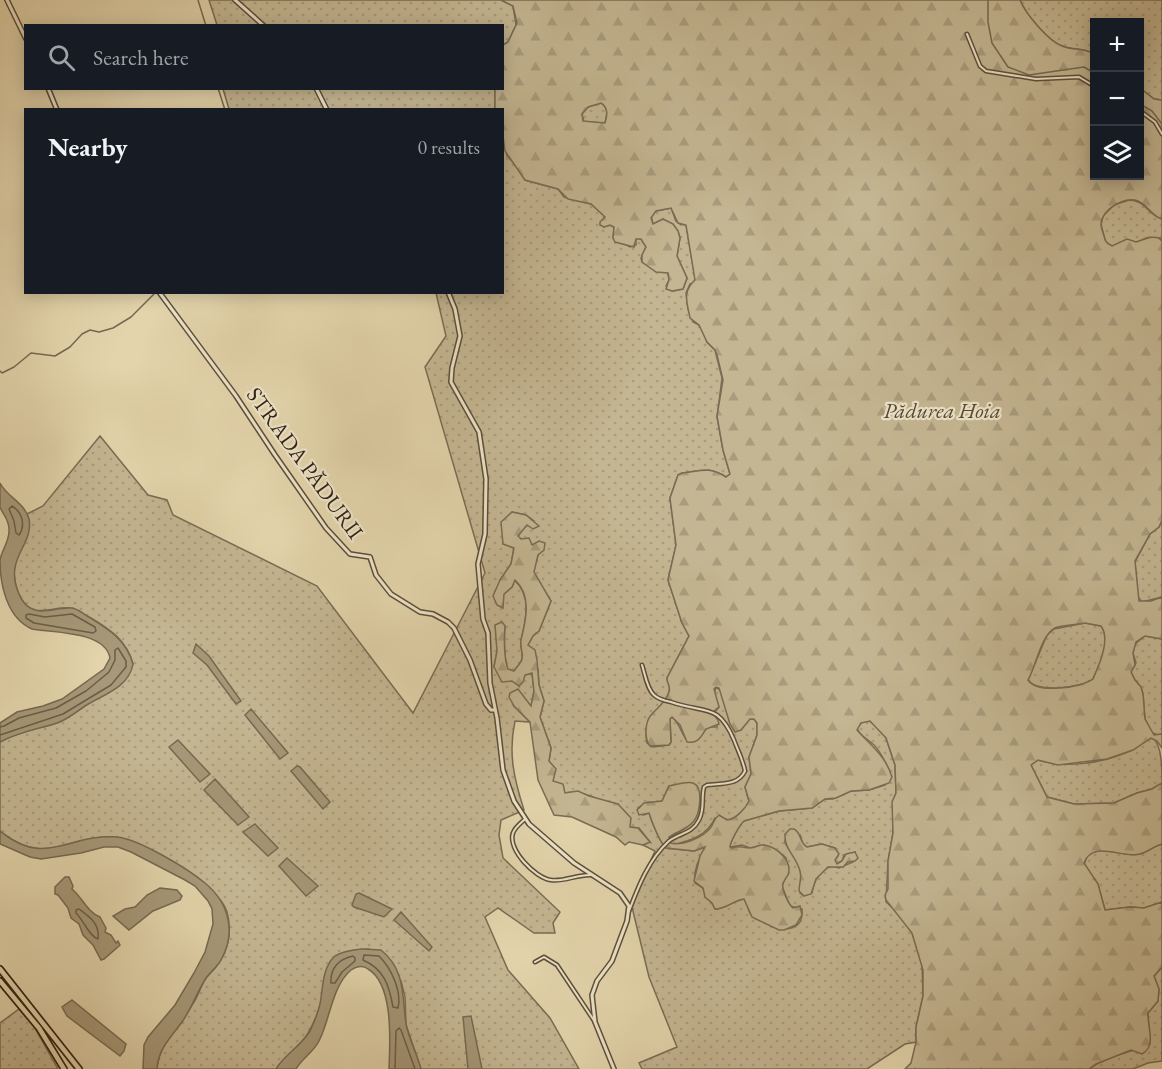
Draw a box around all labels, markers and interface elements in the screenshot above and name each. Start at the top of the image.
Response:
map controls [1090,18,1144,180]
button: + [1090,18,1144,72]
search box [24,24,504,90]
icon: search [45,41,78,74]
text: Search here [93,43,188,72]
button: − [1090,72,1144,126]
button: layers [1090,126,1144,180]
text: Nearby [48,130,128,164]
text: 0 results [417,134,480,160]
street label: STRADA PĂDURII [240,381,370,545]
park label: Pădurea Hoia [883,396,1001,425]

